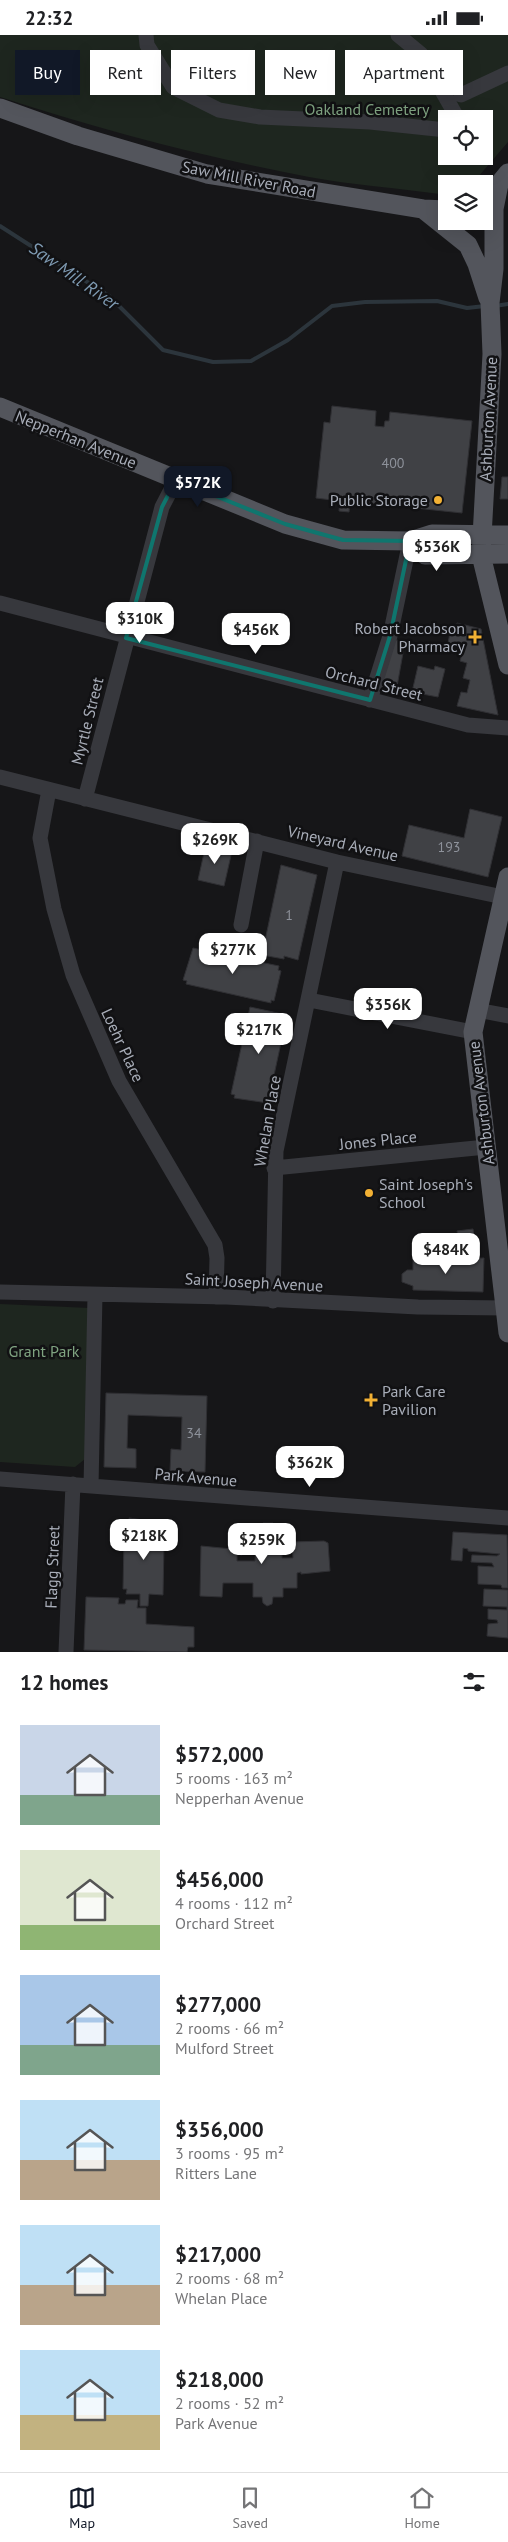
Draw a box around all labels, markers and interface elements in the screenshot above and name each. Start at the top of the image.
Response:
text: 22:32 [25,6,73,30]
chip: Buy [15,50,80,95]
chip: Rent [90,50,161,95]
chip: Filters [171,50,255,95]
chip: New [265,50,335,95]
chip: Apartment [345,50,463,95]
park label: Oakland Cemetery [305,99,430,119]
map controls [438,110,493,230]
button: locate [438,110,493,165]
street label: Saw Mill River Road [180,156,318,202]
button: layers [438,175,493,230]
water label: Saw Mill River [25,236,124,315]
street label: Ashburton Avenue [475,356,501,482]
street label: Nepperhan Avenue [12,406,140,472]
house number: 400 [382,454,405,472]
pin: $572K [163,465,233,508]
text: $572K [175,472,221,492]
place label: Public Storage [330,490,428,510]
marker: Public Storage [432,494,444,506]
pin: $536K [402,529,472,572]
text: $536K [414,536,460,556]
pin: $310K [105,601,175,644]
text: $310K [117,608,163,628]
pin: $456K [221,613,291,655]
place label: Robert Jacobson Pharmacy [355,618,466,656]
text: $456K [233,619,279,639]
marker: Robert Jacobson Pharmacy [469,631,481,643]
street label: Orchard Street [323,661,425,705]
street label: Myrtle Street [66,675,108,767]
street label: Vineyard Avenue [285,820,400,865]
pin: $269K [180,823,250,865]
text: $269K [192,829,238,849]
house number: 193 [438,838,460,856]
house number: 1 [285,906,293,924]
pin: $277K [198,933,268,975]
text: $277K [210,939,256,959]
pin: $356K [353,987,423,1030]
text: $356K [365,994,411,1014]
street label: Loehr Place [97,1005,149,1085]
pin: $217K [224,1013,294,1055]
text: $217K [236,1019,282,1039]
street label: Ashburton Avenue [463,1040,499,1166]
street label: Whelan Place [249,1074,285,1168]
street label: Jones Place [337,1126,418,1154]
place label: Saint Joseph's School [379,1174,473,1212]
marker: Saint Joseph's School [363,1187,375,1199]
pin: $484K [411,1233,481,1275]
text: $484K [423,1239,469,1259]
street label: Saint Joseph Avenue [184,1268,324,1296]
park label: Grant Park [8,1341,80,1361]
place label: Park Care Pavilion [382,1381,446,1419]
marker: Park Care Pavilion [364,1393,378,1407]
house number: 34 [186,1424,202,1442]
pin: $362K [275,1445,345,1488]
text: $362K [287,1452,333,1472]
street label: Park Avenue [154,1463,238,1491]
pin: $218K [109,1519,179,1561]
pin: $259K [227,1523,297,1565]
street label: Flagg Street [41,1525,63,1609]
text: $218K [121,1525,167,1545]
text: $259K [239,1529,285,1549]
icon: filters [460,1668,488,1696]
text: 12 homes [20,1669,108,1696]
text: $572,000 [175,1741,264,1768]
icon: home [60,1745,120,1805]
text: 5 rooms · 163 m² [175,1768,293,1788]
text: Nepperhan Avenue [175,1788,304,1808]
text: $456,000 [175,1866,264,1893]
icon: home [60,1870,120,1930]
text: 4 rooms · 112 m² [175,1893,293,1913]
text: Orchard Street [175,1913,274,1933]
text: $277,000 [175,1991,261,2018]
icon: home [60,1995,120,2055]
text: 2 rooms · 66 m² [175,2018,284,2038]
text: Mulford Street [175,2038,274,2058]
text: $356,000 [175,2116,264,2143]
icon: home [60,2120,120,2180]
text: 3 rooms · 95 m² [175,2143,284,2163]
text: Ritters Lane [175,2163,257,2183]
text: $217,000 [175,2241,261,2268]
icon: home [60,2245,120,2305]
text: 2 rooms · 68 m² [175,2268,284,2288]
text: Whelan Place [175,2288,267,2308]
text: $218,000 [175,2366,264,2393]
icon: home [60,2370,120,2430]
text: 2 rooms · 52 m² [175,2393,284,2413]
text: Park Avenue [175,2413,258,2433]
tab: Map [68,2484,96,2532]
tab: Saved [232,2484,268,2532]
tab: Home [404,2484,440,2532]

